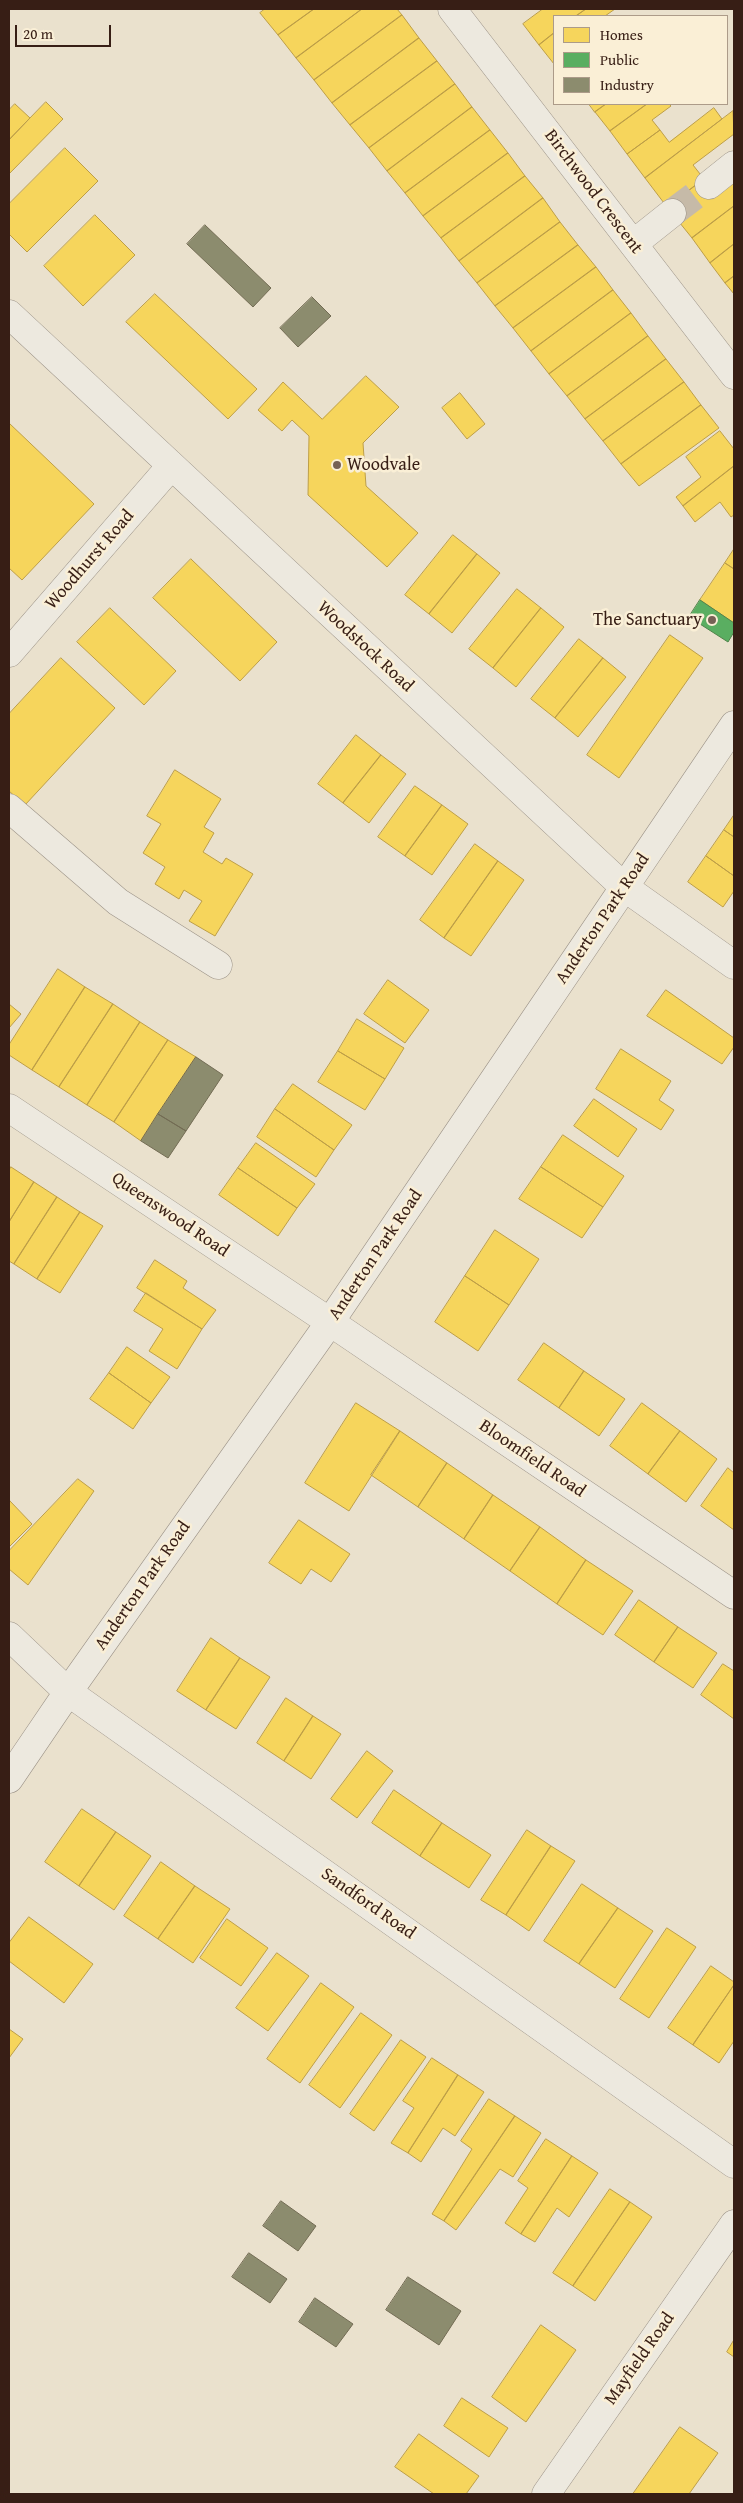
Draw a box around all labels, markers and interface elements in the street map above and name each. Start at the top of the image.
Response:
scale bar [18,15,114,47]
legend [553,15,728,105]
text: 20 m [23,23,53,44]
text: Homes [600,24,643,45]
text: Public [600,49,639,70]
text: Industry [600,74,654,95]
street label: Birchwood Crescent [539,126,647,258]
place label: Woodvale [347,454,420,476]
marker: Woodvale [331,459,343,471]
street label: Woodhurst Road [41,506,139,614]
street label: Woodstock Road [312,597,418,697]
place label: The Sanctuary [593,609,702,631]
marker: The Sanctuary [706,614,718,626]
street label: Anderton Park Road [551,850,655,988]
street label: Queenswood Road [107,1168,233,1262]
street label: Anderton Park Road [324,1186,428,1324]
street label: Bloomfield Road [475,1415,589,1503]
street label: Anderton Park Road [90,1517,196,1655]
street label: Sandford Road [317,1863,419,1945]
street label: Mayfield Road [600,2309,680,2409]

